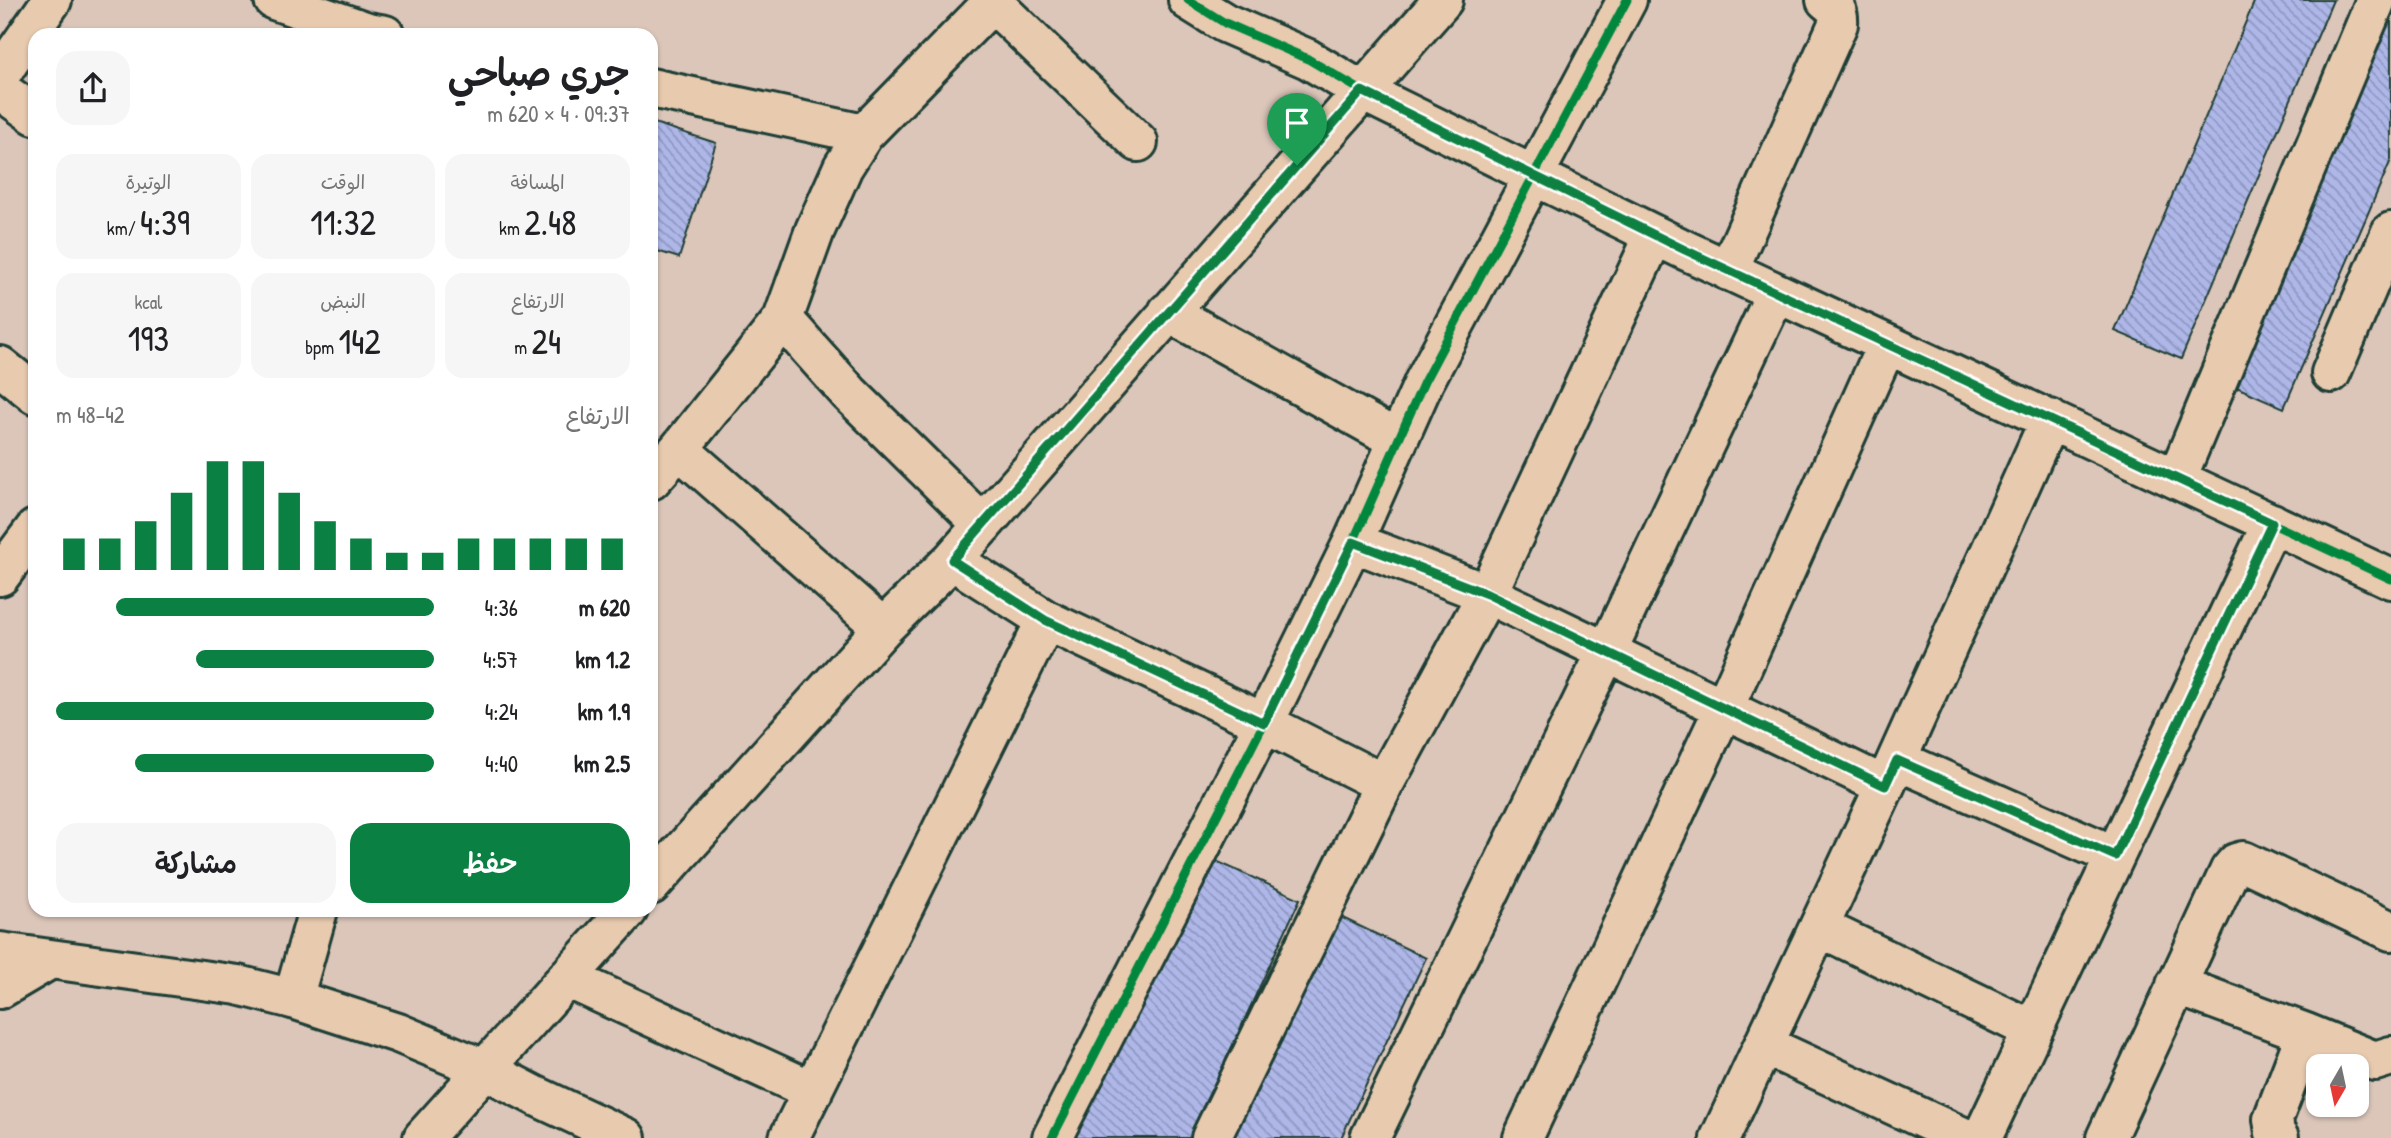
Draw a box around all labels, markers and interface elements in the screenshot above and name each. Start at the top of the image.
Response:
text: جري صباحي [448,46,630,98]
button: share [56,51,130,125]
pin [1267,93,1327,165]
text: 09:37 · 4 × 620 m [487,98,630,129]
icon: arrive [1278,104,1316,142]
text: الوتيرة [125,169,171,195]
text: الوقت [321,169,365,195]
text: المسافة [511,169,565,195]
text: 4:39 [140,199,190,246]
text: 11:32 [310,199,376,246]
text: 2.48 [524,199,576,246]
text: /km [107,215,140,241]
text: km [499,215,524,241]
text: النبض [320,288,366,314]
text: الارتفاع [511,288,564,314]
text: kcal [134,289,162,315]
text: 193 [128,315,169,362]
text: 142 [339,318,381,365]
text: 24 [532,318,561,365]
text: bpm [305,334,339,360]
text: m [514,334,532,360]
text: 42–48 m [56,399,125,430]
text: الارتفاع [566,400,630,431]
text: 4:36 [485,592,518,623]
text: 620 m [579,592,630,623]
text: 4:57 [483,644,518,675]
text: 1.2 km [575,644,630,675]
text: 4:24 [485,696,518,727]
text: 1.9 km [578,696,630,727]
text: 4:40 [485,748,518,779]
text: 2.5 km [574,748,630,779]
button: مشاركة [56,823,336,903]
button: حفظ [350,823,630,903]
north arrow [2306,1054,2370,1116]
map controls [2306,1054,2369,1117]

